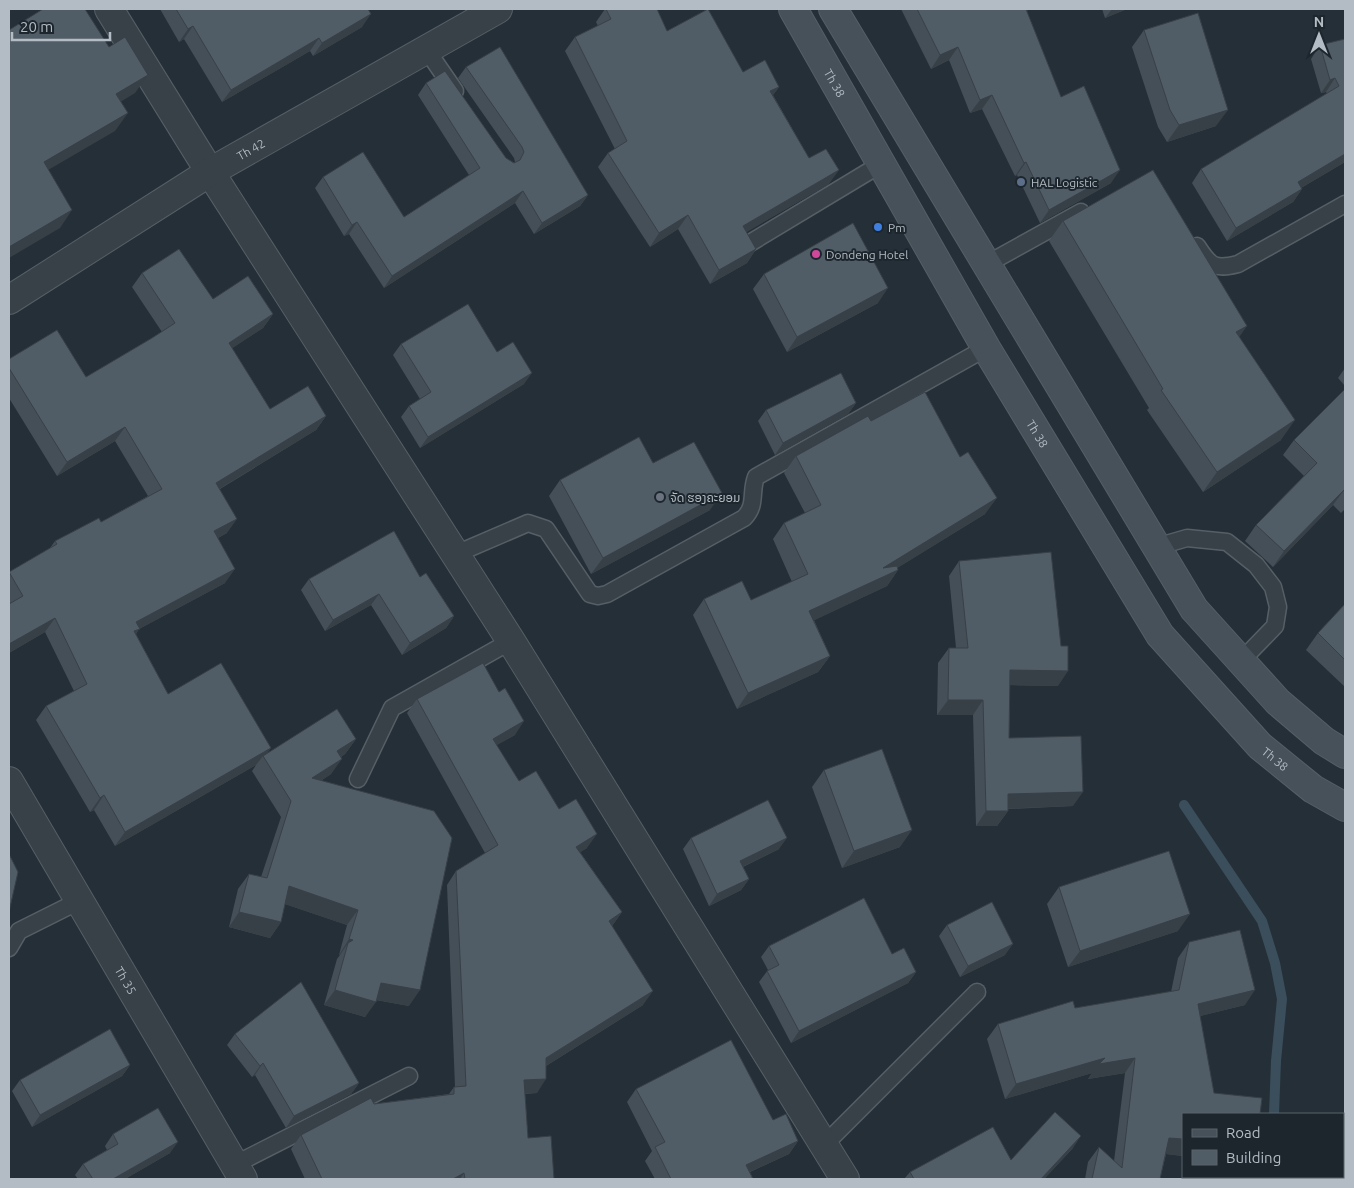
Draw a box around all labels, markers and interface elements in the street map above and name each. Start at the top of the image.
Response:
scale bar [12,10,110,42]
north arrow [1294,10,1344,60]
text: N [1314,14,1324,30]
text: 20 m [20,18,53,35]
street label: Th 38 [822,67,848,99]
street label: Th 42 [234,136,267,162]
marker: HAL Logistic [1015,176,1027,188]
place label: HAL Logistic [1031,176,1098,189]
marker: Pm [872,221,884,233]
place label: Pm [888,221,906,234]
marker: Dondeng Hotel [810,248,822,260]
place label: Dondeng Hotel [826,248,908,261]
street label: Th 38 [1024,417,1051,450]
marker: ຈັດ ຮອງຄະຍອມ [654,491,666,503]
place label: ຈັດ ຮອງຄະຍອມ [670,491,740,504]
street label: Th 38 [1260,744,1291,773]
street label: Th 35 [113,964,139,996]
legend [1182,1113,1344,1178]
text: Road [1226,1124,1261,1141]
text: Building [1226,1149,1281,1166]

